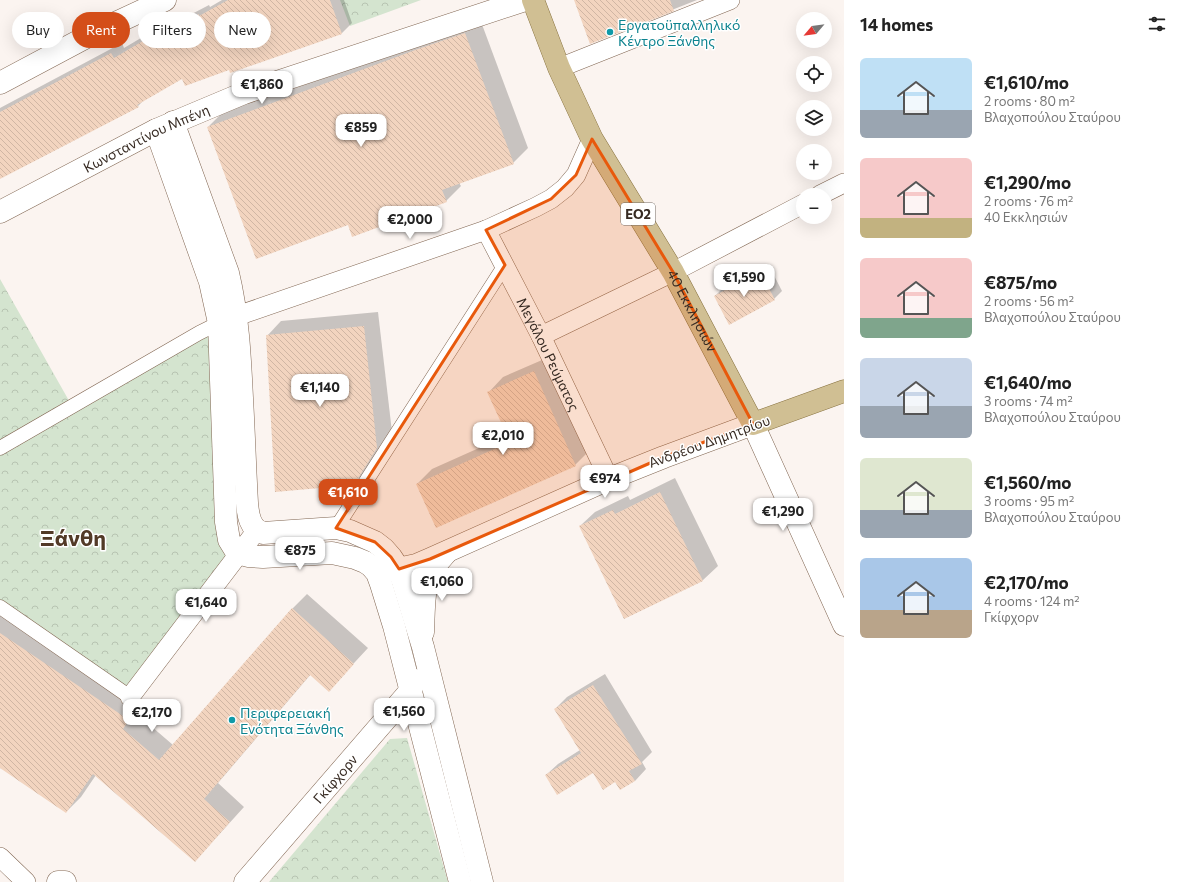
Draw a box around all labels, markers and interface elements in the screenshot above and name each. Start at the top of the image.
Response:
chip: Buy [12,12,64,48]
chip: Rent [72,12,130,48]
chip: Filters [138,12,206,48]
chip: New [214,12,271,48]
north arrow [796,12,832,48]
map controls [796,12,832,224]
icon: filters [1146,13,1168,35]
text: 14 homes [860,14,933,35]
place label: Εργατοϋπαλληλικό Κέντρο Ξάνθης [618,16,740,49]
marker: Εργατοϋπαλληλικό Κέντρο Ξάνθης [605,27,615,37]
button: locate [796,56,832,92]
pin: €1,860 [229,71,295,105]
text: €1,610/mo [984,72,1069,93]
icon: home [892,74,940,122]
text: €1,860 [241,76,283,92]
text: 2 rooms · 80 m² [984,93,1075,109]
street label: Κωνσταντίνου Μπένη [80,100,212,175]
button: layers [796,100,832,136]
text: Βλαχοπούλου Σταύρου [984,109,1121,125]
pin: €859 [337,114,385,148]
text: €859 [345,119,377,135]
button: + [796,144,832,180]
text: €1,290/mo [984,172,1071,193]
icon: home [892,174,940,222]
button: − [796,188,832,224]
text: 2 rooms · 76 m² [984,193,1073,209]
road number: ΕΟ2 [621,203,655,225]
pin: €2,000 [377,206,443,240]
text: 40 Εκκλησιών [984,209,1068,225]
text: €2,000 [387,211,433,227]
pin: €1,590 [711,264,777,298]
street label: 40 Εκκλησιών [665,266,722,354]
text: €1,590 [723,269,765,285]
text: €875/mo [984,272,1057,293]
icon: home [892,274,940,322]
text: 2 rooms · 56 m² [984,293,1074,309]
street label: Μεγάλου Ρεύματος [514,294,584,414]
text: Βλαχοπούλου Σταύρου [984,309,1121,325]
text: €1,640/mo [984,372,1072,393]
pin: €1,140 [287,374,353,408]
icon: home [892,374,940,422]
text: €1,140 [300,379,340,395]
text: 3 rooms · 74 m² [984,393,1073,409]
text: Βλαχοπούλου Σταύρου [984,409,1121,425]
street label: Ανδρέου Δημητρίου [646,411,772,471]
pin: €2,010 [470,422,536,456]
text: €2,010 [482,427,524,443]
pin: €974 [581,465,629,499]
text: €974 [589,470,621,486]
text: €1,560/mo [984,472,1071,493]
icon: home [892,474,940,522]
pin: €1,610 [315,479,381,513]
text: €1,610 [328,484,368,500]
text: 3 rooms · 95 m² [984,493,1074,509]
pin: €1,290 [750,498,816,532]
text: €1,290 [762,503,804,519]
text: Βλαχοπούλου Σταύρου [984,509,1121,525]
district label: Ξάνθη [40,524,106,551]
pin: €875 [276,537,324,571]
text: €875 [284,542,316,558]
pin: €1,060 [409,568,475,602]
text: €2,170/mo [984,572,1069,593]
text: €1,060 [420,573,464,589]
icon: home [892,574,940,622]
pin: €1,640 [173,589,239,623]
text: 4 rooms · 124 m² [984,593,1080,609]
text: €1,640 [185,594,227,610]
text: Γκίφχορν [984,609,1039,625]
pin: €1,560 [371,698,437,732]
pin: €2,170 [119,699,185,733]
text: €1,560 [383,703,425,719]
text: €2,170 [132,704,172,720]
place label: Περιφερειακή Ενότητα Ξάνθης [240,704,344,737]
marker: Περιφερειακή Ενότητα Ξάνθης [227,715,237,725]
street label: Γκίφχορν [309,750,360,806]

